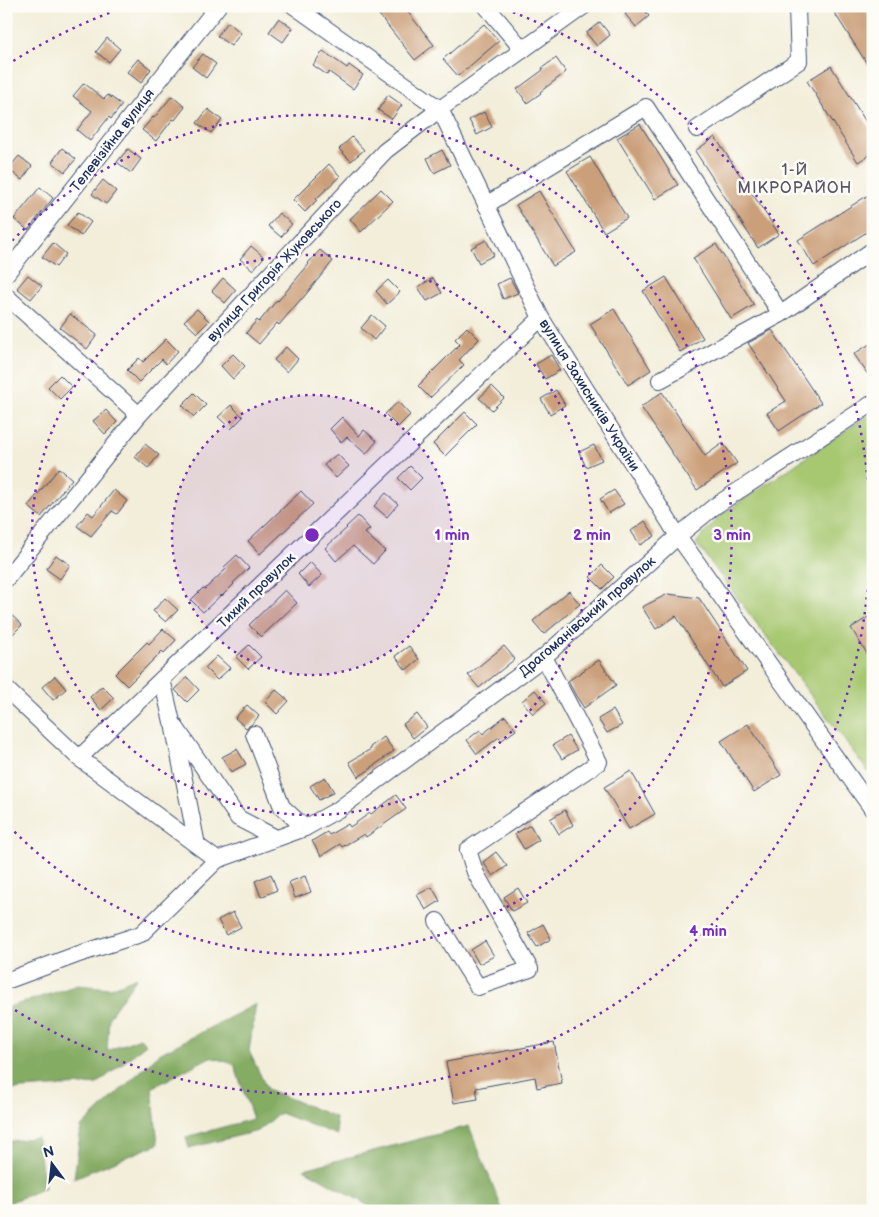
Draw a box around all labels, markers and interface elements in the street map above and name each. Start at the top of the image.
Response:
street label: Телевізійна вулиця [67,85,158,195]
district label: 1-Й МІКРОРАЙОН [738,161,852,198]
street label: вулиця Григорія Жуковського [204,195,345,345]
street label: вулиця Захисників України [536,316,644,475]
centre of rings [303,526,321,544]
text: 1 min [434,526,470,545]
text: 2 min [573,526,611,545]
text: 3 min [713,526,751,545]
street label: Тихий провулок [214,549,299,632]
street label: Драгоманівський провулок [516,552,659,680]
text: 4 min [689,922,727,941]
north arrow [28,1140,78,1190]
text: N [41,1142,56,1161]

